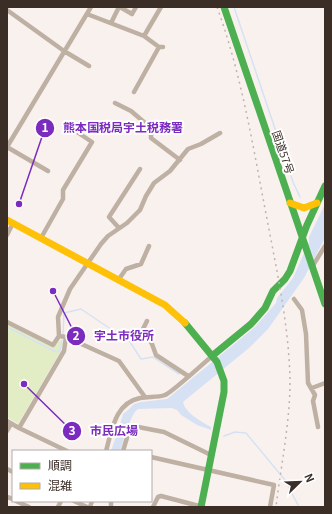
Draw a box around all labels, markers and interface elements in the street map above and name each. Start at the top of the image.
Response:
callout: 熊本国税局宇土税務署 [35,116,191,140]
text: 1 [41,118,49,135]
text: 熊本国税局宇土税務署 [63,118,183,135]
street label: 国道57号 [269,128,299,176]
callout: 宇土市役所 [66,324,162,348]
text: 2 [72,326,80,343]
text: 宇土市役所 [94,326,154,343]
callout: 市民広場 [62,419,146,443]
text: 3 [68,421,76,438]
text: 市民広場 [90,421,138,438]
legend [12,450,152,502]
text: 順調 [48,456,72,473]
north arrow [280,462,320,502]
text: N [301,471,319,485]
text: 混雑 [48,476,72,493]

